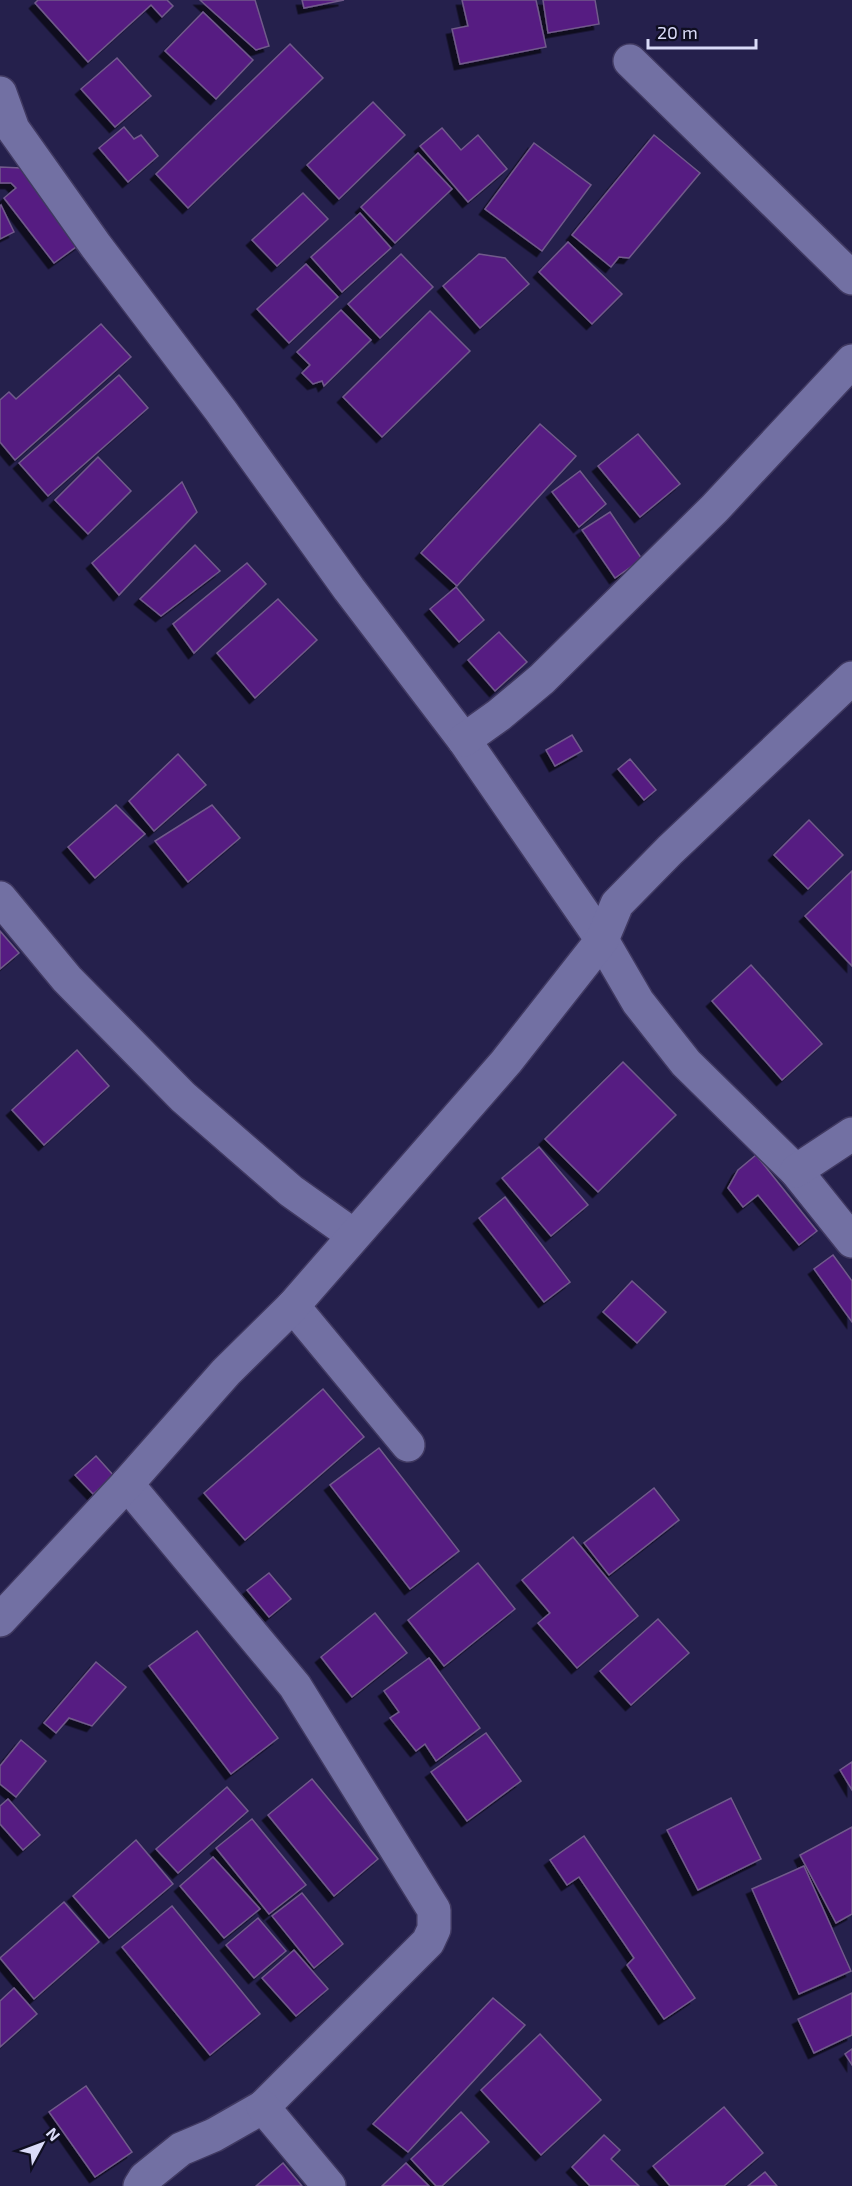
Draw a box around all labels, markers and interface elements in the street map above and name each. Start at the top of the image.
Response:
scale bar [648,12,756,50]
text: 20 m [657,21,698,43]
north arrow [12,2114,72,2174]
text: N [43,2123,65,2144]

